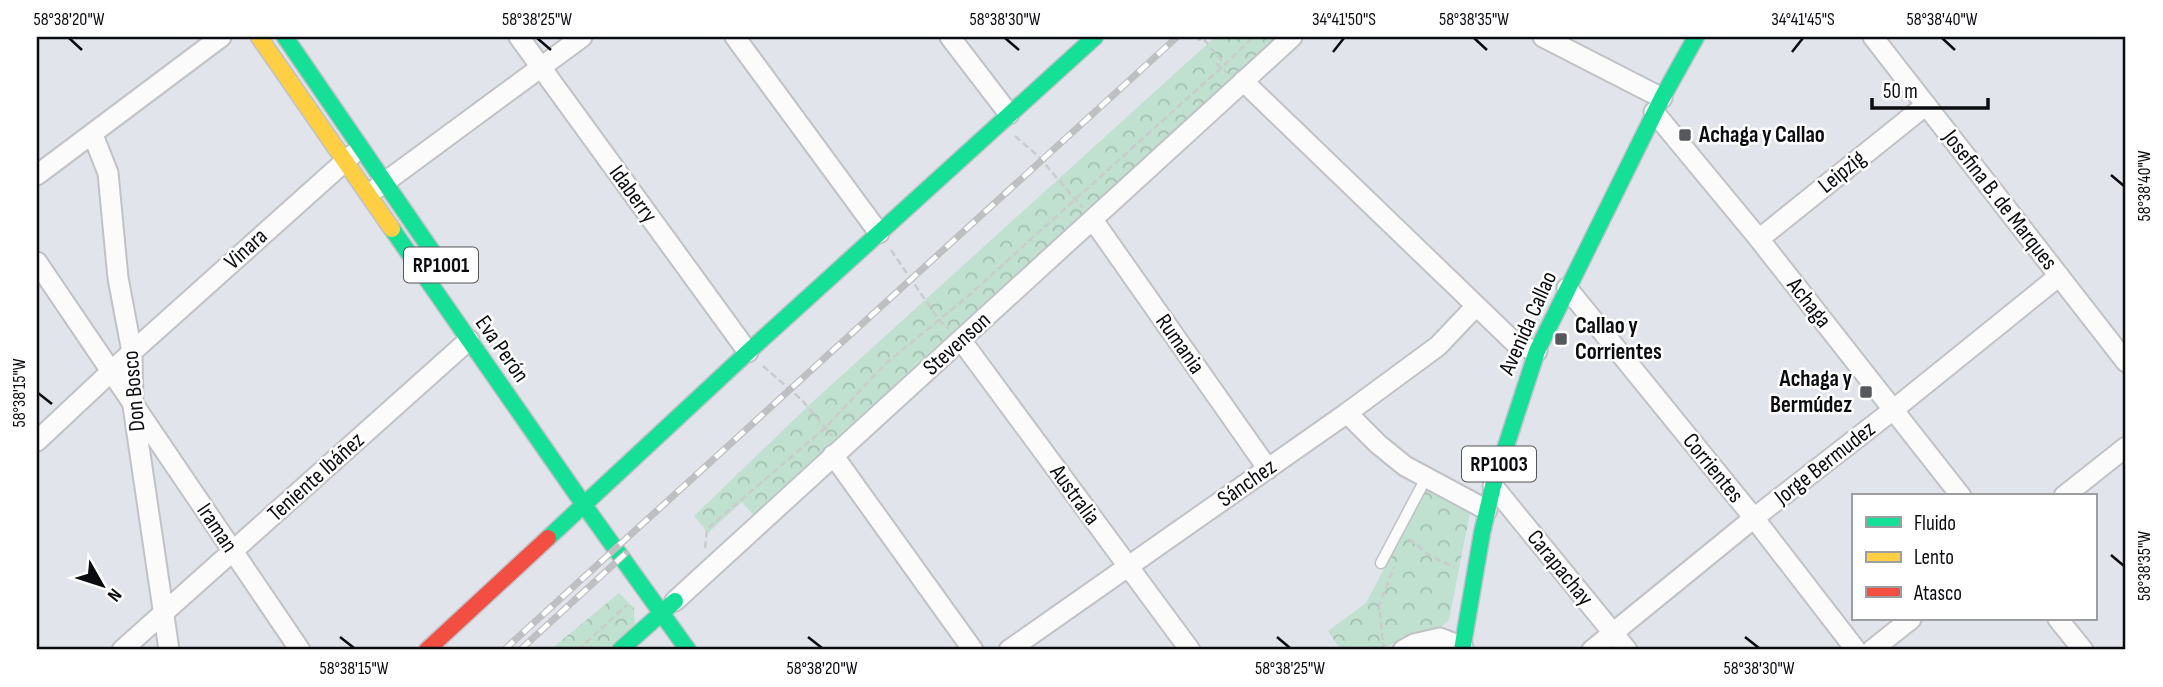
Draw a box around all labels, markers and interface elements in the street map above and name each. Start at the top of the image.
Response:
text: 58°38'20"W [34,9,105,30]
text: 58°38'25"W [502,9,572,30]
text: 58°38'30"W [970,9,1041,30]
text: 34°41'50"S [1312,9,1376,30]
text: 58°38'35"W [1439,9,1509,30]
text: 34°41'45"S [1771,9,1835,30]
text: 58°38'40"W [1907,9,1978,30]
scale bar [1872,66,1988,110]
text: 50 m [1883,79,1918,104]
place label: Achaga y Callao [1698,121,1825,149]
street label: Josefina B. de Marques [1936,124,2063,276]
marker: Achaga y Callao [1677,127,1693,143]
street label: Leipzig [1813,144,1871,200]
text: 58°38'40"W [2134,150,2155,221]
street label: Idaberry [603,160,663,228]
street label: Vinara [219,222,273,276]
road number: RP1001 [404,247,478,282]
street label: Avenida Callao [1492,267,1563,380]
street label: Achaga [1780,272,1837,334]
street label: Stevenson [917,306,997,382]
street label: Rumania [1149,309,1211,379]
street label: Eva Perón [469,310,535,388]
place label: Callao y Corrientes [1575,312,1662,366]
marker: Callao y Corrientes [1553,331,1569,347]
street label: Don Bosco [117,349,151,433]
text: 58°38'15"W [9,358,30,427]
place label: Achaga y Bermúdez [1770,365,1852,419]
marker: Achaga y Bermúdez [1858,384,1874,400]
street label: Jorge Bermudez [1768,415,1881,512]
street label: Teniente Ibáñez [262,426,370,528]
street label: Corrientes [1676,427,1750,509]
road number: RP1003 [1462,447,1536,482]
street label: Sánchez [1212,453,1282,513]
street label: Australia [1043,459,1106,531]
legend [1852,494,2096,620]
street label: Iraman [191,498,243,558]
text: Fluido [1914,511,1956,536]
street label: Carapachay [1521,524,1599,612]
text: 58°38'35"W [2134,531,2155,601]
text: Lento [1914,545,1954,570]
north arrow [66,550,136,620]
text: Atasco [1913,581,1962,606]
text: N [102,584,126,606]
text: 58°38'15"W [320,658,389,679]
text: 58°38'20"W [787,658,858,679]
text: 58°38'25"W [1255,658,1325,679]
text: 58°38'30"W [1724,658,1795,679]

